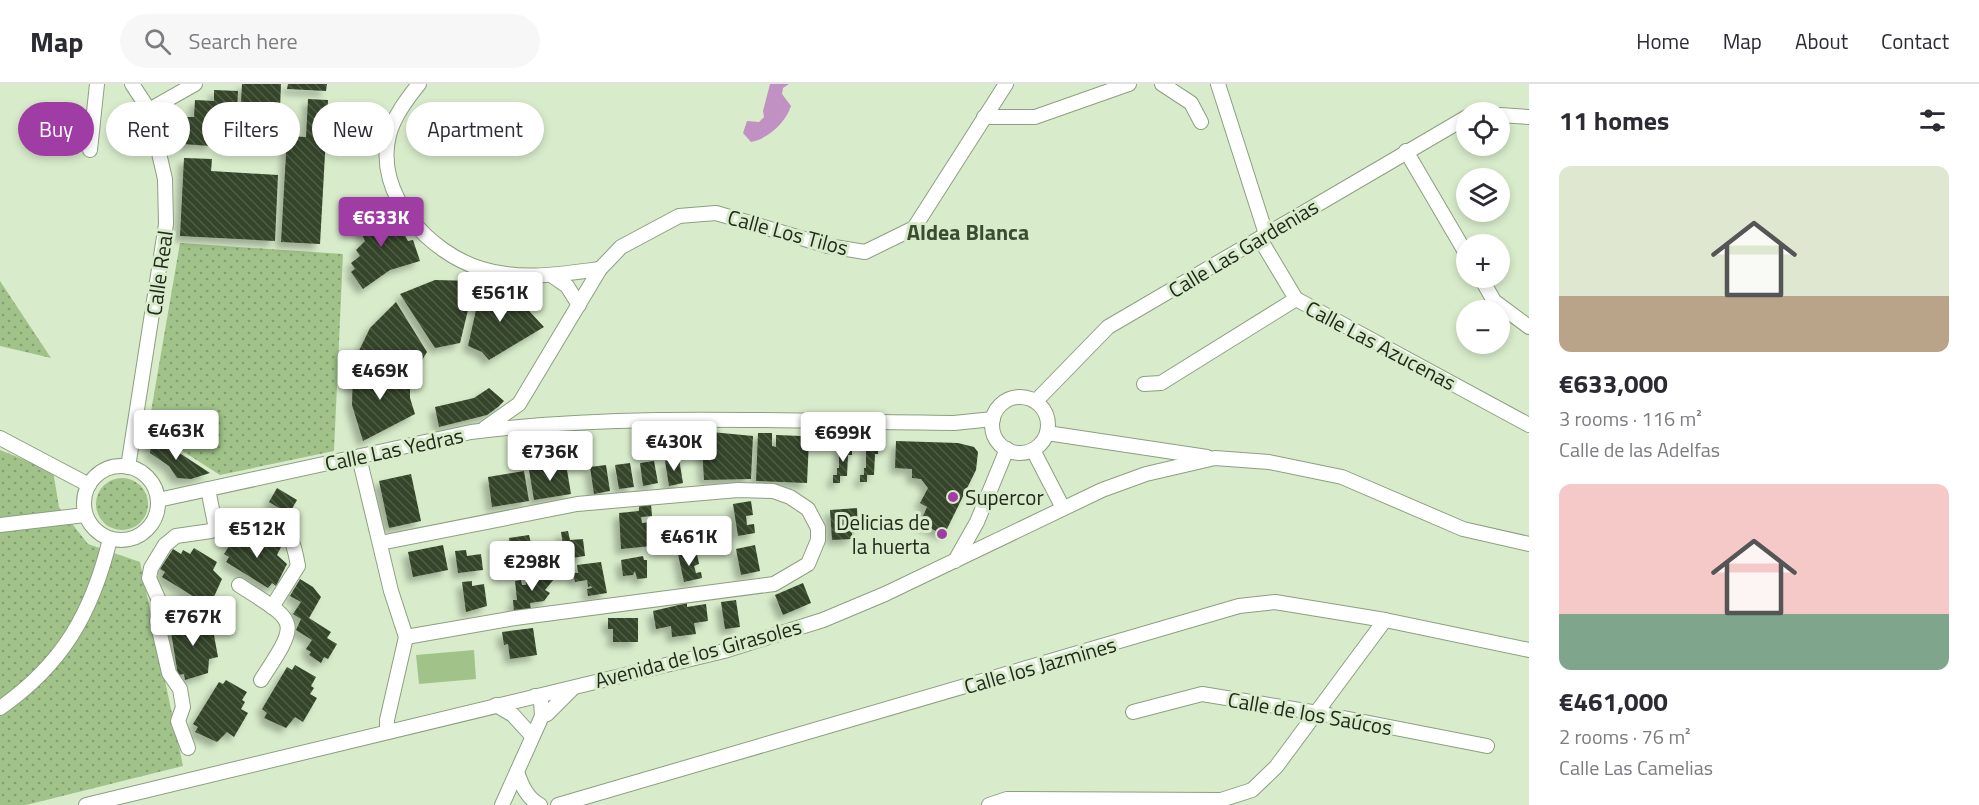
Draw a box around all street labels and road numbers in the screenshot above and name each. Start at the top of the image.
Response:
street label: Calle Las Gardenias [1162,190,1324,306]
street label: Calle Los Tilos [724,201,852,263]
street label: Calle Real [137,228,181,318]
street label: Calle Las Azucenas [1300,292,1462,398]
street label: Calle Las Yedras [322,419,466,479]
street label: Avenida de los Girasoles [591,610,805,696]
street label: Calle los Jazmines [960,628,1120,702]
street label: Calle de los Saúcos [1225,683,1395,743]

